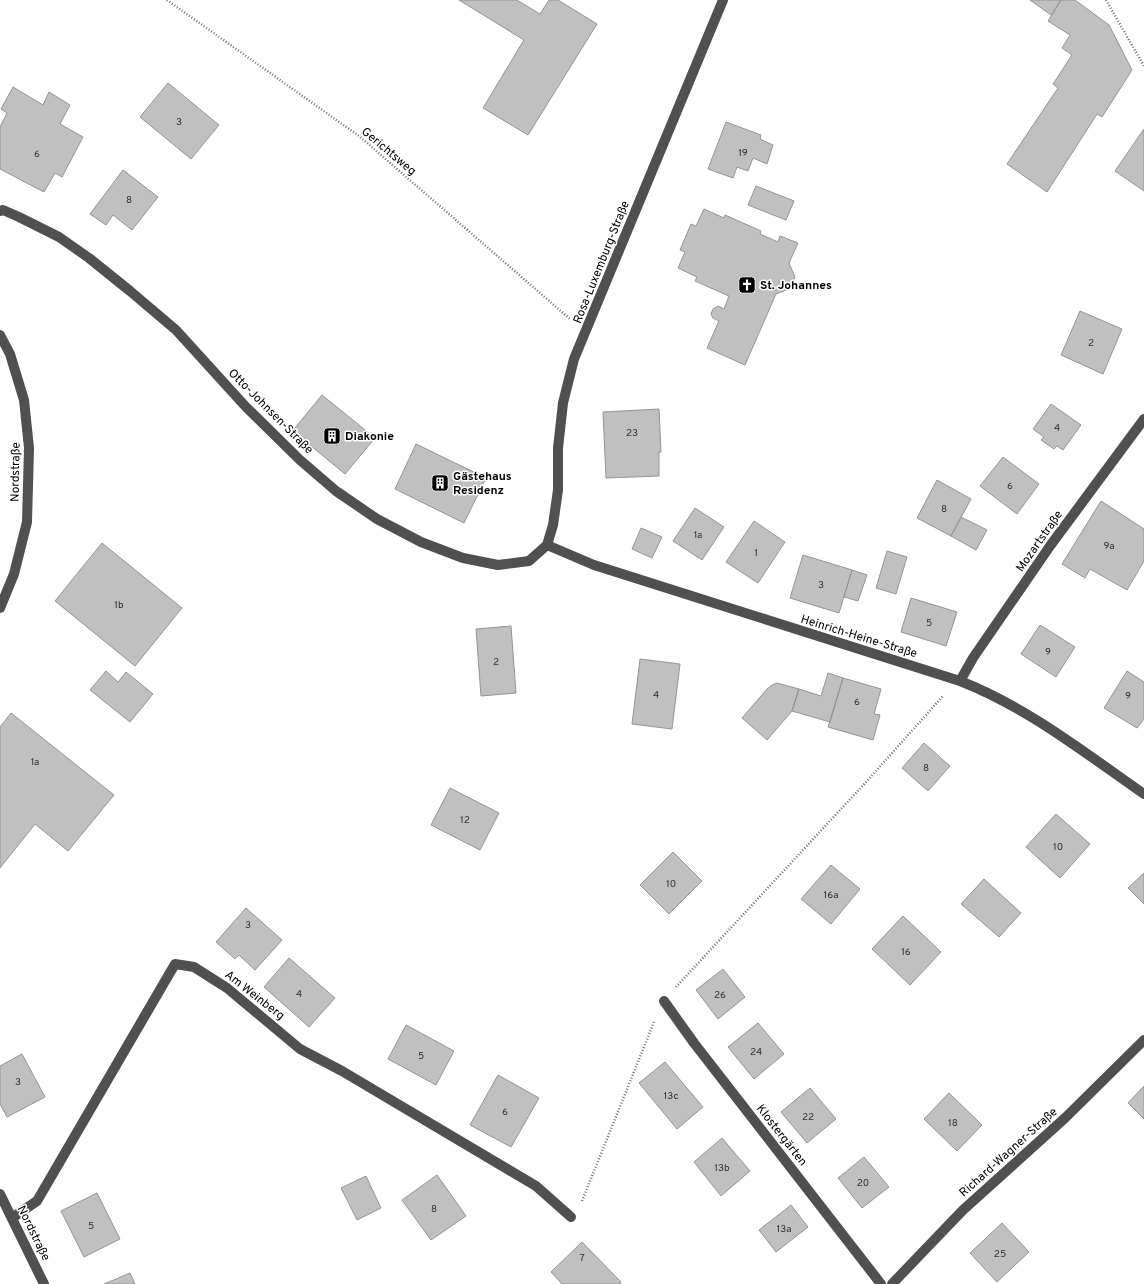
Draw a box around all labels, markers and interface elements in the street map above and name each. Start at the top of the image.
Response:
house number: 3 [176,116,182,129]
street label: Gerichtsweg [358,124,419,179]
house number: 19 [738,147,748,160]
house number: 6 [34,148,40,161]
house number: 8 [126,194,132,207]
street label: Rosa-Luxemburg-Straße [570,199,634,326]
church icon: St. Johannes [737,275,757,295]
place label: St. Johannes [760,278,832,294]
house number: 2 [1088,337,1094,350]
street label: Otto-Johnsen-Straße [224,366,316,458]
house number: 4 [1054,422,1060,435]
building icon: Diakonie [322,426,342,446]
house number: 23 [626,427,638,440]
place label: Diakonie [345,429,394,445]
street label: Nordstraße [7,442,25,502]
place label: Gästehaus Residenz [453,469,512,499]
building icon: Gästehaus Residenz [430,473,450,493]
house number: 6 [1007,480,1013,493]
house number: 8 [941,503,947,516]
street label: Mozartstraße [1013,508,1067,575]
house number: 1a [694,529,702,542]
house number: 9a [1103,540,1115,553]
house number: 1 [754,547,758,560]
house number: 3 [818,579,824,592]
house number: 1b [114,599,124,612]
street label: Heinrich-Heine-Straße [799,612,919,662]
house number: 5 [926,617,932,630]
house number: 9 [1045,646,1051,659]
house number: 2 [493,656,499,669]
house number: 4 [653,689,659,702]
house number: 9 [1125,690,1131,703]
house number: 6 [854,696,860,709]
house number: 1a [31,756,39,769]
house number: 8 [923,762,929,775]
house number: 12 [460,814,470,827]
house number: 10 [1053,841,1063,854]
house number: 10 [666,878,676,891]
house number: 16a [824,889,838,902]
house number: 3 [245,919,251,932]
house number: 16 [901,946,911,959]
street label: Am Weinberg [221,967,288,1024]
house number: 4 [296,988,302,1001]
house number: 26 [714,989,726,1002]
house number: 24 [750,1046,762,1059]
house number: 5 [418,1050,424,1063]
house number: 3 [15,1076,21,1089]
house number: 13c [664,1090,678,1103]
street label: Klostergärten [752,1101,810,1170]
street label: Richard-Wagner-Straße [956,1104,1061,1201]
house number: 6 [502,1106,508,1119]
house number: 22 [802,1111,814,1124]
house number: 18 [948,1117,958,1130]
house number: 13b [714,1162,730,1175]
house number: 20 [857,1177,869,1190]
street label: Nordstraße [13,1203,53,1264]
house number: 8 [431,1203,437,1216]
house number: 5 [88,1220,94,1233]
house number: 13a [776,1223,792,1236]
house number: 25 [994,1248,1006,1261]
house number: 7 [579,1252,585,1265]

